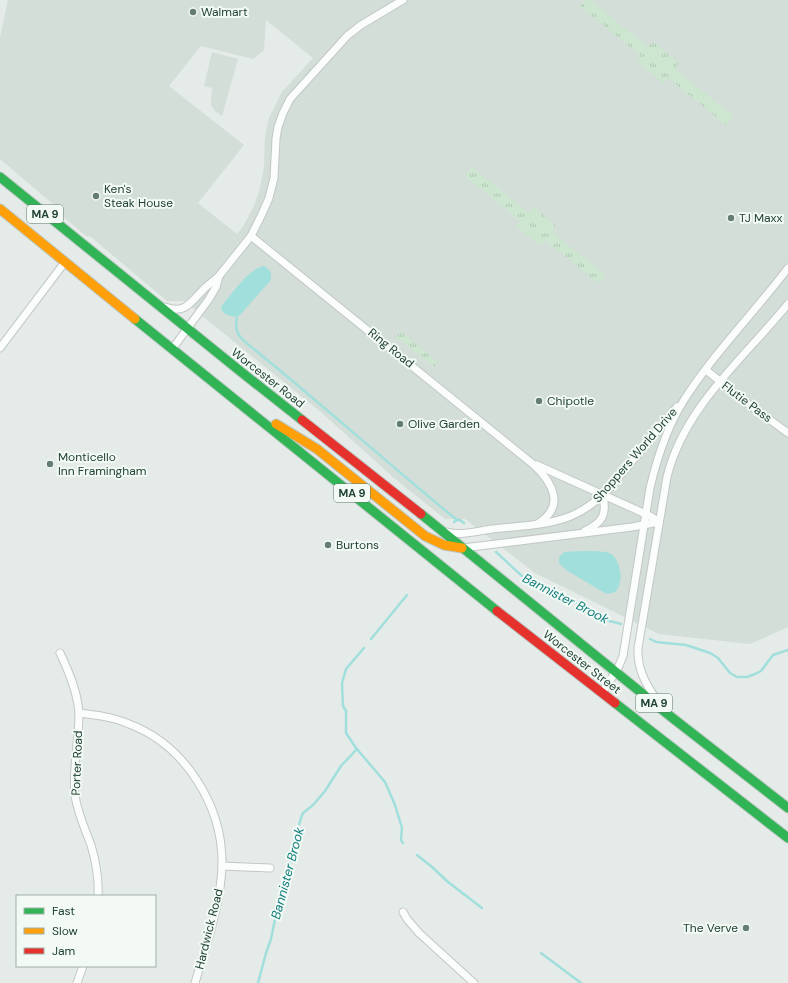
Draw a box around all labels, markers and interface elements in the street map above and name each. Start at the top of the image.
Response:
place label: Walmart [201,4,248,20]
marker: Walmart [188,7,198,17]
place label: Ken's Steak House [104,181,173,211]
marker: Ken's Steak House [91,191,101,201]
road number: MA 9 [27,205,63,223]
place label: TJ Maxx [739,210,783,226]
marker: TJ Maxx [726,213,736,223]
street label: Ring Road [365,325,417,371]
street label: Worcester Road [228,344,308,412]
street label: Flutie Pass [719,378,775,426]
place label: Chipotle [547,393,594,409]
marker: Chipotle [534,396,544,406]
street label: Shoppers World Drive [589,404,681,506]
place label: Olive Garden [408,416,480,432]
marker: Olive Garden [395,419,405,429]
place label: Monticello Inn Framingham [58,449,146,479]
marker: Monticello Inn Framingham [45,459,55,469]
road number: MA 9 [334,484,370,502]
place label: Burtons [336,537,379,553]
marker: Burtons [323,540,333,550]
water label: Bannister Brook [520,569,612,628]
street label: Worcester Street [540,627,624,698]
road number: MA 9 [636,694,672,712]
street label: Porter Road [68,730,86,796]
water label: Bannister Brook [267,825,308,921]
street label: Hardwick Road [191,887,227,971]
legend [16,895,156,967]
text: Fast [52,903,75,919]
place label: The Verve [683,920,738,936]
text: Slow [52,923,78,939]
marker: The Verve [741,923,751,933]
text: Jam [52,943,75,959]

